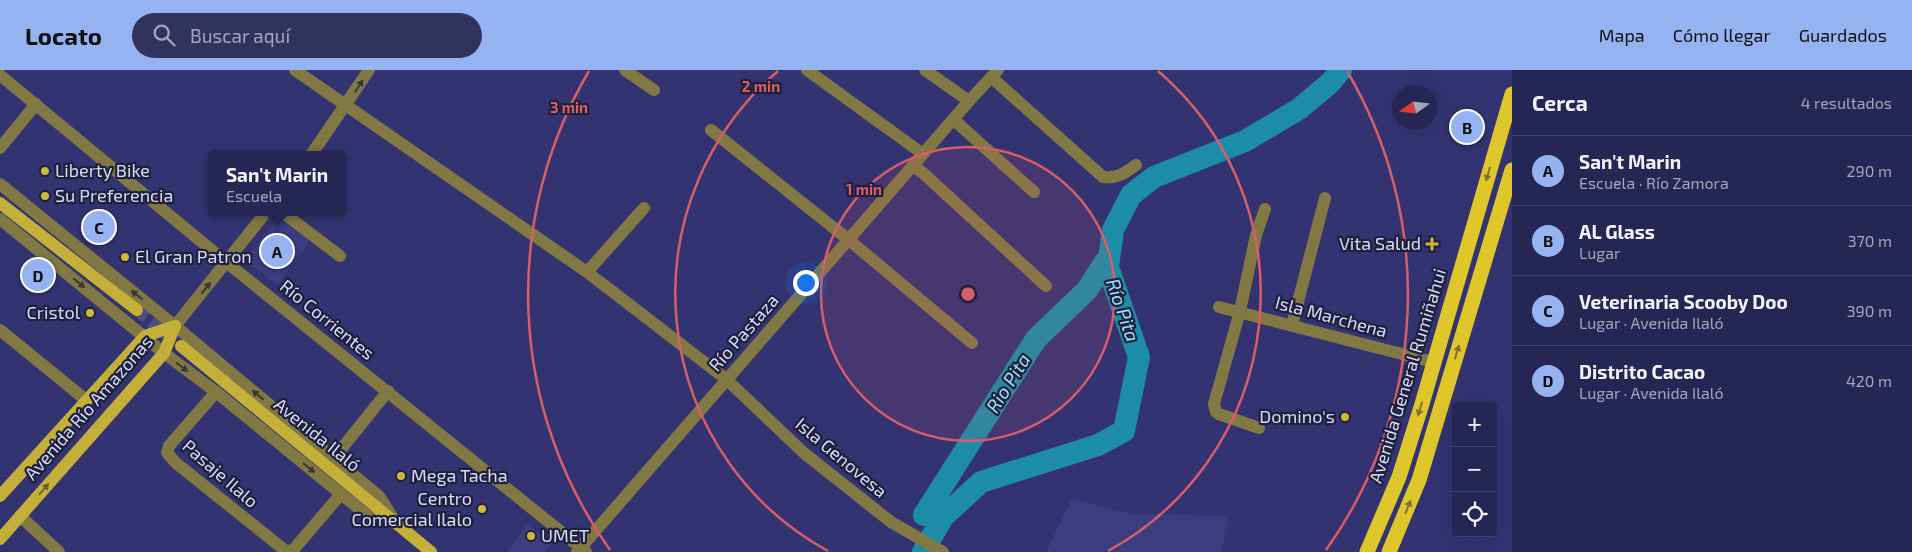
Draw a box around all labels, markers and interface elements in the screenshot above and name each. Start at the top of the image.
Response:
search box [132,13,482,58]
text: Locato [25,21,102,50]
icon: search [150,21,178,49]
text: Buscar aquí [190,24,290,47]
text: Mapa [1599,24,1645,46]
text: Cómo llegar [1673,24,1771,46]
text: Guardados [1799,24,1887,46]
text: 2 min [742,77,780,95]
one-way arrow [354,79,363,93]
north arrow [1392,85,1437,130]
text: Cerca [1532,90,1588,115]
text: 4 resultados [1801,93,1892,112]
text: 3 min [550,98,588,116]
pin: B [1451,108,1483,146]
text: San't Marin [1579,150,1681,173]
popup [208,151,346,216]
place label: Liberty Bike [55,159,150,181]
text: A [1543,161,1553,180]
text: 290 m [1847,161,1892,180]
text: San't Marin [226,163,328,186]
marker: Liberty Bike [39,165,51,177]
one-way arrow [1484,166,1492,181]
text: Escuela · Río Zamora [1579,173,1729,192]
text: 1 min [846,180,882,198]
place label: Su Preferencia [55,184,173,206]
text: Escuela [226,186,282,205]
marker: Su Preferencia [39,190,51,202]
pin: C [83,208,115,246]
text: AL Glass [1579,220,1655,243]
text: B [1543,231,1553,250]
text: 370 m [1848,231,1892,250]
pin: A [261,232,293,270]
place label: Vita Salud [1339,232,1421,254]
marker: Vita Salud [1425,237,1439,251]
text: Lugar [1579,243,1620,262]
place label: El Gran Patron [135,245,252,267]
marker: El Gran Patron [119,251,131,263]
pin: D [22,256,54,294]
street label: Avenida General Rumiñahui [1364,266,1450,486]
your location [793,270,819,296]
street label: Río Corrientes [276,274,379,364]
water label: Río Pita [1102,275,1145,344]
one-way arrow [72,277,85,288]
one-way arrow [200,281,211,294]
centre of rings [959,285,977,303]
street label: Río Pastaza [704,289,783,375]
one-way arrow [131,290,144,301]
text: Veterinaria Scooby Doo [1579,290,1788,313]
street label: Isla Marchena [1273,291,1390,342]
place label: Cristol [26,301,81,323]
text: C [1543,301,1553,320]
text: 390 m [1847,301,1892,320]
marker: Cristol [84,307,96,319]
text: Lugar · Avenida Ilaló [1579,313,1724,332]
street label: Avenida Río Amazonas [20,331,157,484]
one-way arrow [1454,345,1462,360]
water label: Rio Pita [981,349,1035,417]
text: Distrito Cacao [1579,360,1705,383]
one-way arrow [175,362,189,372]
text: D [1543,371,1553,390]
text: 420 m [1846,371,1892,390]
text: Lugar · Avenida Ilaló [1579,383,1724,402]
one-way arrow [252,389,265,400]
street label: Avenida Ilaló [270,393,365,476]
one-way arrow [1416,402,1424,417]
map controls [1452,402,1497,537]
button: + [1452,402,1497,447]
place label: Domino's [1259,405,1335,427]
marker: Domino's [1339,411,1351,423]
street label: Isla Genovesa [791,413,892,502]
street label: Pasaje Ilalo [178,434,263,512]
button: − [1452,447,1497,492]
one-way arrow [303,463,316,474]
place label: Mega Tacha [411,464,508,486]
marker: Mega Tacha [395,470,407,482]
one-way arrow [38,482,49,495]
place label: Centro Comercial Ilalo [352,487,472,530]
button: locate [1452,492,1497,537]
one-way arrow [1404,499,1412,514]
marker: Centro Comercial Ilalo [476,503,488,515]
place label: UMET [541,524,590,546]
marker: UMET [525,530,537,542]

